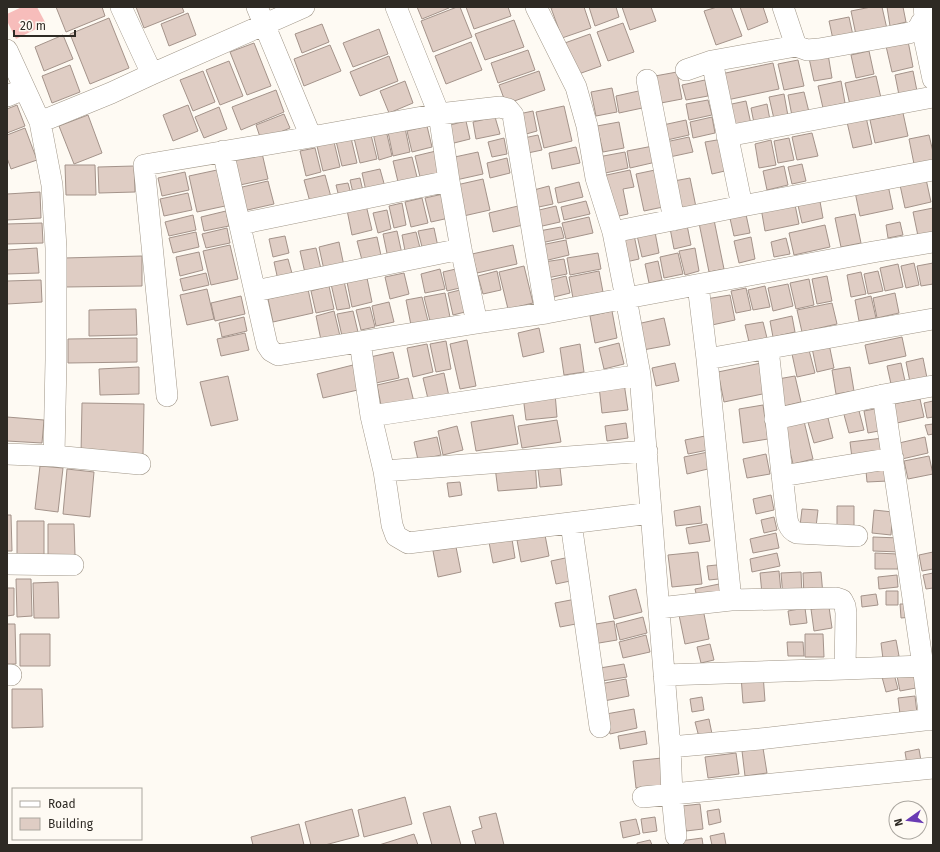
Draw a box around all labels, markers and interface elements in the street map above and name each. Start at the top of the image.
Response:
scale bar [14,12,75,38]
text: 20 m [20,19,46,33]
legend [12,788,142,840]
text: Road [48,797,76,811]
north arrow [888,800,928,840]
text: Building [48,817,94,831]
text: N [892,817,906,827]

